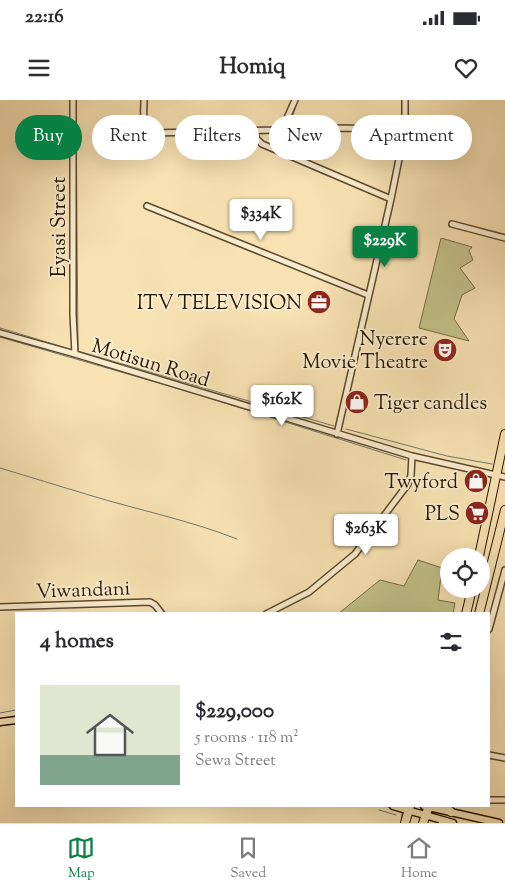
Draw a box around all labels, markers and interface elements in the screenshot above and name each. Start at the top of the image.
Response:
text: 22:16 [25,4,64,31]
text: Homiq [219,52,286,84]
icon: menu [25,54,53,82]
icon: heart [452,54,480,82]
chip: Buy [15,115,82,160]
chip: Rent [92,115,165,160]
chip: Filters [175,115,259,160]
chip: New [269,115,341,160]
chip: Apartment [351,115,472,160]
street label: Eyasi Street [46,176,75,277]
pin: $334K [226,198,296,241]
text: $334K [240,203,282,226]
pin: $229K [350,226,420,268]
text: $229K [364,230,406,253]
office icon: ITV TELEVISION [306,289,332,315]
place label: ITV TELEVISION [137,290,302,319]
place label: Nyerere Movie Theatre [302,326,428,378]
street label: Motisun Road [88,333,213,396]
theatre icon: Nyerere Movie Theatre [432,337,458,363]
pin: $162K [247,384,317,427]
text: $162K [262,389,302,412]
shop icon: Tiger candles [344,389,370,415]
place label: Tiger candles [374,390,487,419]
shop icon: Twyford [463,468,489,494]
place label: Twyford [385,469,458,498]
supermarket icon: PLS [464,500,490,526]
place label: PLS [425,501,460,530]
pin: $263K [331,514,401,556]
text: $263K [345,518,387,541]
map controls [440,548,490,598]
button: locate [440,548,490,598]
street label: Viwandani [35,575,131,608]
text: 4 homes [40,627,114,657]
icon: filters [437,628,465,656]
text: $229,000 [195,697,274,727]
icon: home [80,705,140,765]
text: 5 rooms · 118 m² [195,727,299,750]
text: Sewa Street [195,750,276,773]
tab: Map [67,834,95,884]
tab: Saved [230,834,266,884]
tab: Home [401,834,438,884]

